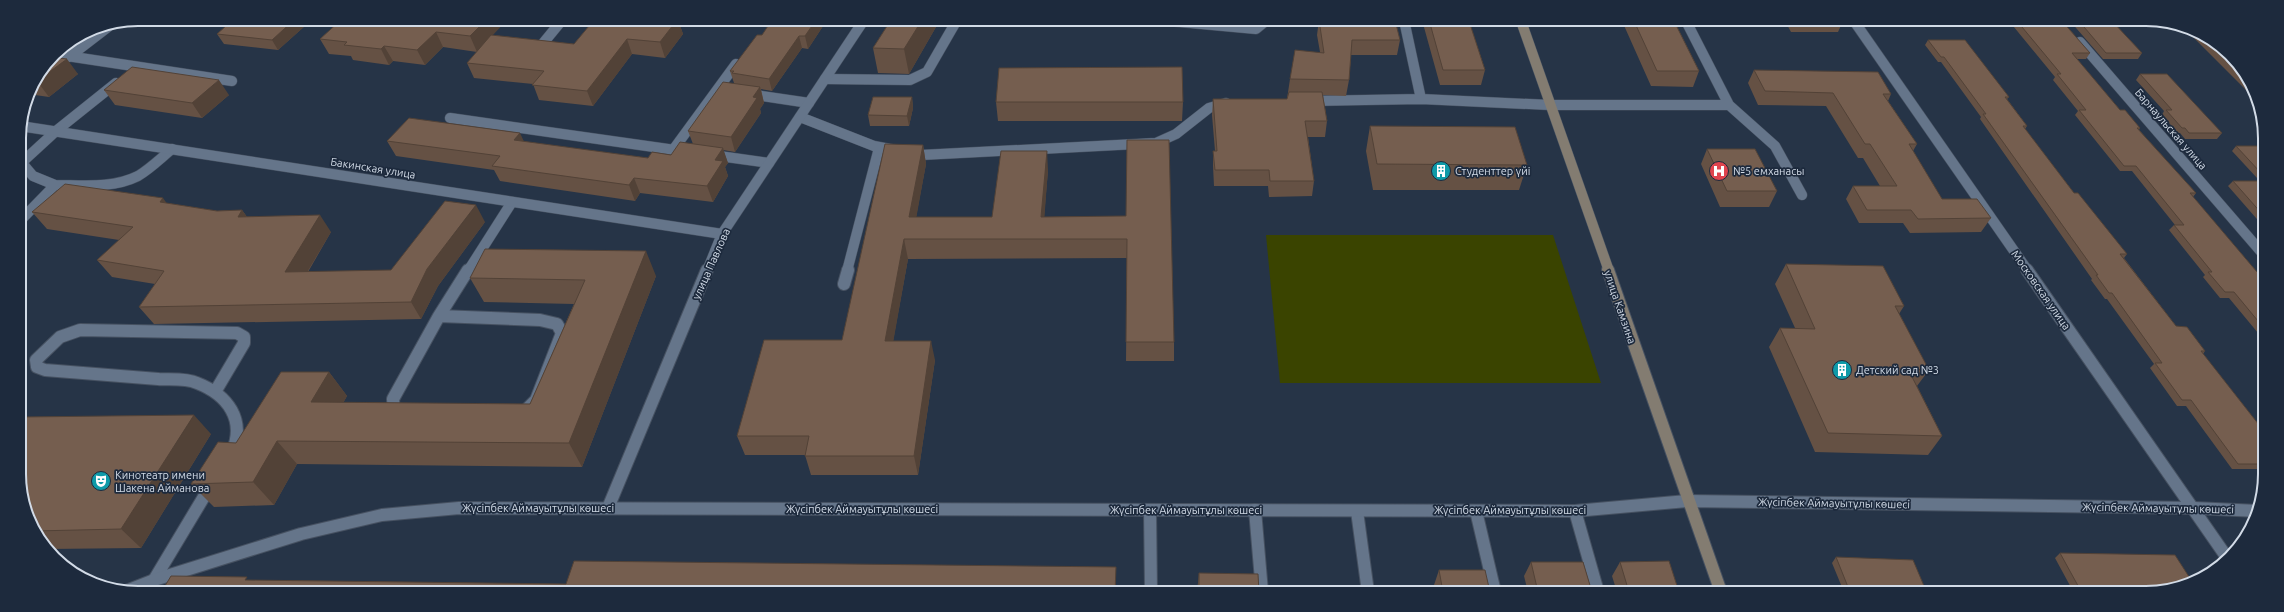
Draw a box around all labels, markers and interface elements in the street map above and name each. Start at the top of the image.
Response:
street label: Барнаульская улица [2133,86,2209,172]
street label: Бакинская улица [330,155,416,181]
building icon: Студенттер үйі [1430,160,1452,182]
hospital icon: №5 емханасы [1708,160,1730,182]
place label: Студенттер үйі [1455,165,1530,177]
place label: №5 емханасы [1733,165,1804,177]
street label: улица Павлова [690,227,732,301]
street label: Московская улица [2009,248,2073,332]
street label: улица Камзина [1602,269,1638,345]
building icon: Детский сад №3 [1831,359,1853,381]
place label: Детский сад №3 [1856,364,1939,376]
place label: Кинотеатр имени Шакена Айманова [115,469,209,494]
theatre icon: Кинотеатр имени Шакена Айманова [90,470,112,492]
street label: Жүсіпбек Аймауытұлы көшесі [1758,496,1910,510]
street label: Жүсіпбек Аймауытұлы көшесі [2082,501,2234,515]
street label: Жүсіпбек Аймауытұлы көшесі [462,502,614,514]
street label: Жүсіпбек Аймауытұлы көшесі [786,503,938,515]
street label: Жүсіпбек Аймауытұлы көшесі [1110,504,1262,516]
street label: Жүсіпбек Аймауытұлы көшесі [1434,504,1586,516]

